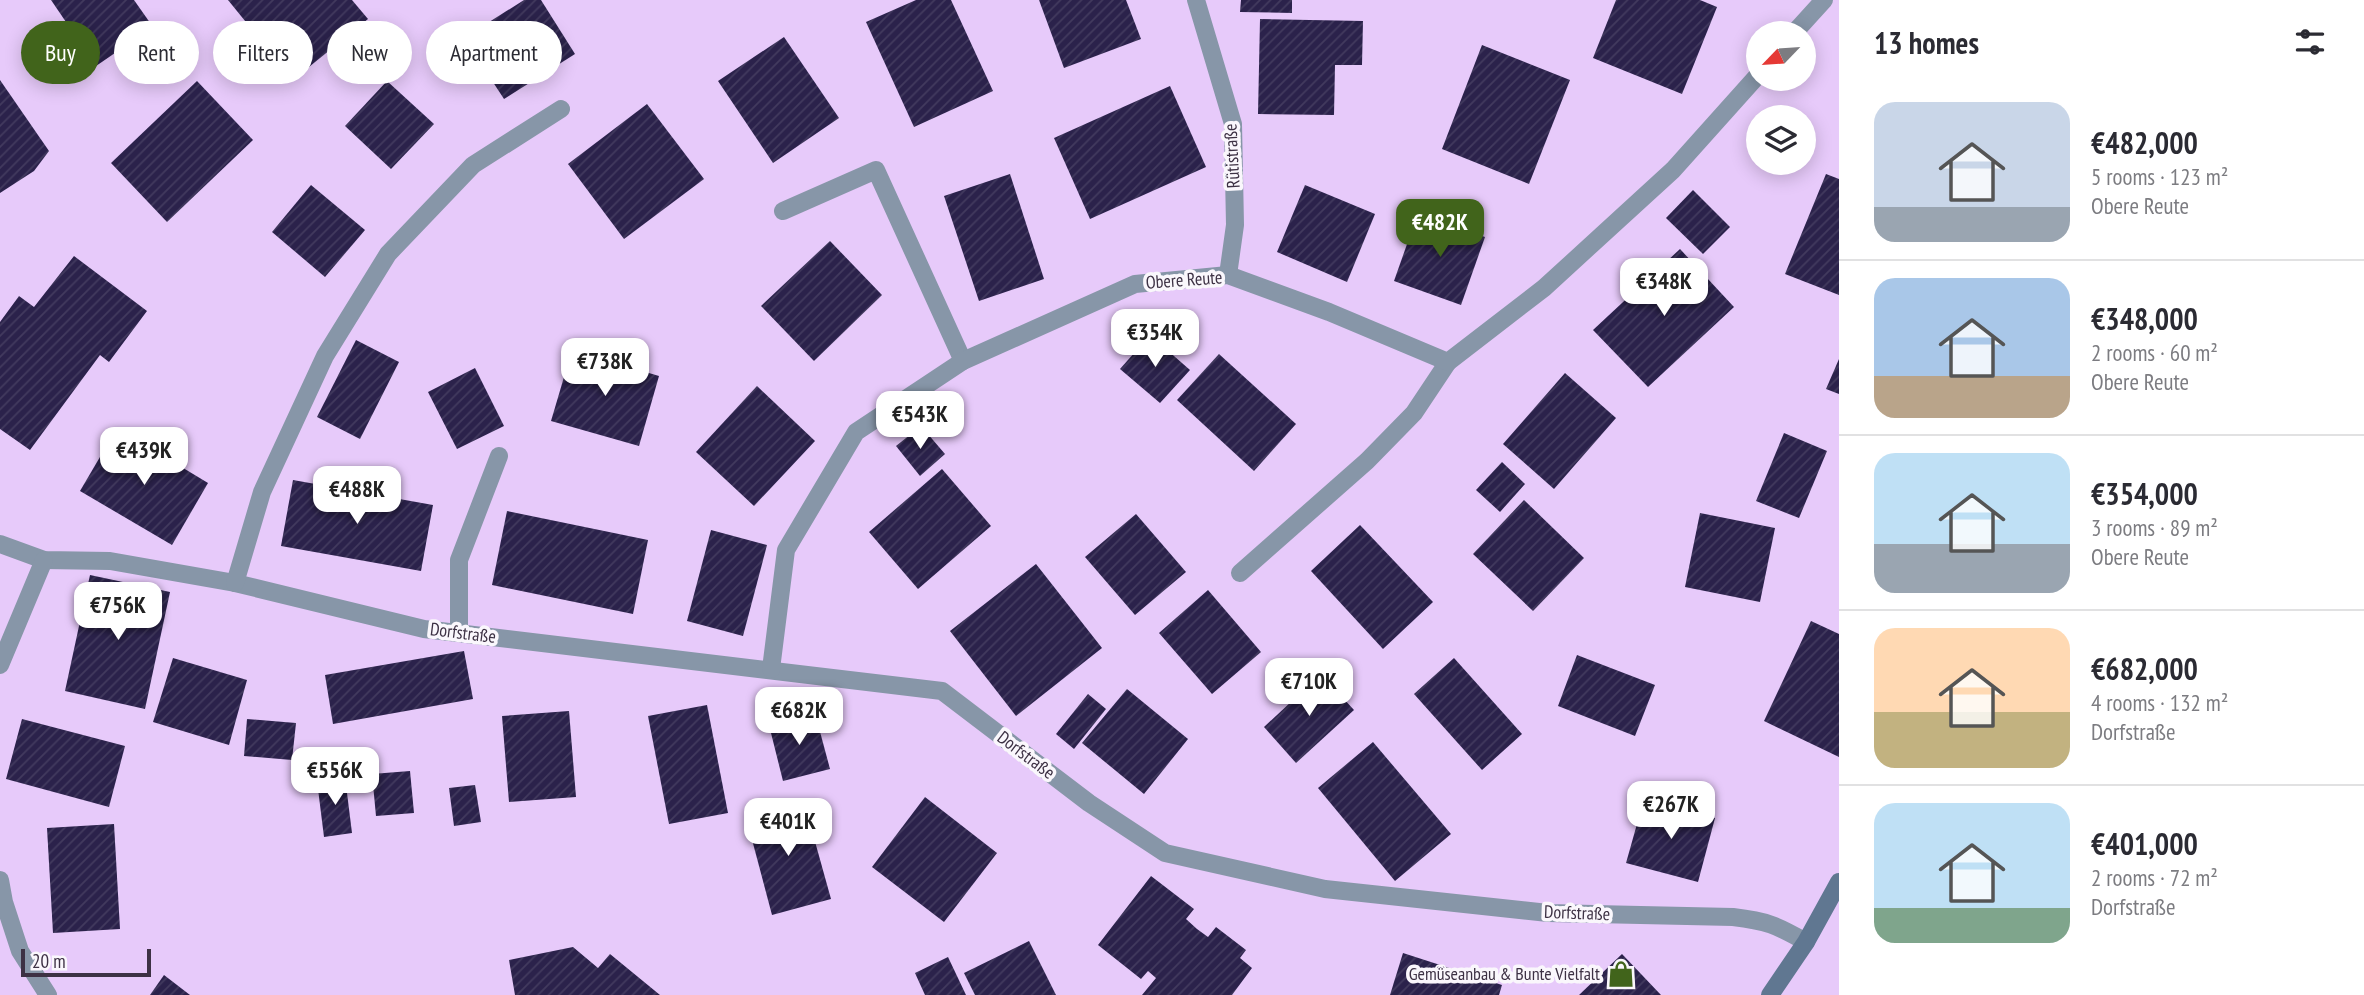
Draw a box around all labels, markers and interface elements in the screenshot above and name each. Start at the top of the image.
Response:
chip: Buy [21,21,100,84]
chip: Rent [114,21,199,84]
chip: Filters [213,21,313,84]
chip: New [327,21,412,84]
chip: Apartment [426,21,562,84]
north arrow [1746,21,1816,91]
map controls [1746,21,1816,175]
text: 13 homes [1874,23,1979,62]
icon: filters [2291,23,2329,61]
button: layers [1746,105,1816,175]
street label: Rütistraße [1218,123,1245,189]
text: €482,000 [2091,123,2198,162]
icon: home [1930,130,2014,214]
text: 5 rooms · 123 m² [2091,162,2228,191]
text: Obere Reute [2091,191,2189,220]
pin: €482K [1391,200,1489,259]
text: €482K [1412,207,1468,236]
pin: €348K [1615,258,1713,318]
street label: Obere Reute [1145,265,1223,294]
text: €348K [1636,266,1692,295]
text: €348,000 [2091,299,2198,338]
icon: home [1930,306,2014,390]
pin: €354K [1106,310,1204,369]
text: €354K [1127,317,1183,346]
pin: €738K [556,338,654,398]
text: 2 rooms · 60 m² [2091,338,2218,367]
text: €738K [577,346,633,375]
text: Obere Reute [2091,367,2189,396]
pin: €543K [871,392,969,451]
text: €543K [892,399,948,428]
pin: €439K [95,428,193,487]
text: €439K [116,435,172,464]
pin: €488K [308,466,406,526]
text: €488K [329,474,385,503]
text: €354,000 [2091,474,2198,513]
icon: home [1930,481,2014,565]
text: 3 rooms · 89 m² [2091,513,2218,542]
text: Obere Reute [2091,542,2189,571]
pin: €756K [69,582,167,642]
text: €756K [90,590,146,619]
street label: Dorfstraße [429,617,497,648]
text: €682,000 [2091,649,2198,688]
icon: home [1930,656,2014,740]
pin: €710K [1260,658,1358,718]
text: €710K [1281,666,1337,695]
pin: €682K [750,688,848,747]
text: 4 rooms · 132 m² [2091,688,2228,717]
text: €682K [771,695,827,724]
text: Dorfstraße [2091,717,2176,746]
street label: Dorfstraße [993,726,1060,784]
pin: €556K [286,748,384,807]
text: €556K [307,755,363,784]
pin: €267K [1622,782,1720,841]
text: €267K [1643,789,1699,818]
pin: €401K [739,798,837,858]
text: €401K [760,806,816,835]
text: €401,000 [2091,824,2198,863]
icon: home [1930,831,2014,915]
text: 2 rooms · 72 m² [2091,863,2218,892]
text: Dorfstraße [2091,892,2176,921]
street label: Dorfstraße [1544,900,1610,925]
scale bar [21,946,150,978]
text: 20 m [32,949,66,973]
shop icon: Gemüseanbau & Bunte Vielfalt [1606,959,1636,989]
place label: Gemüseanbau & Bunte Vielfalt [1409,962,1600,985]

